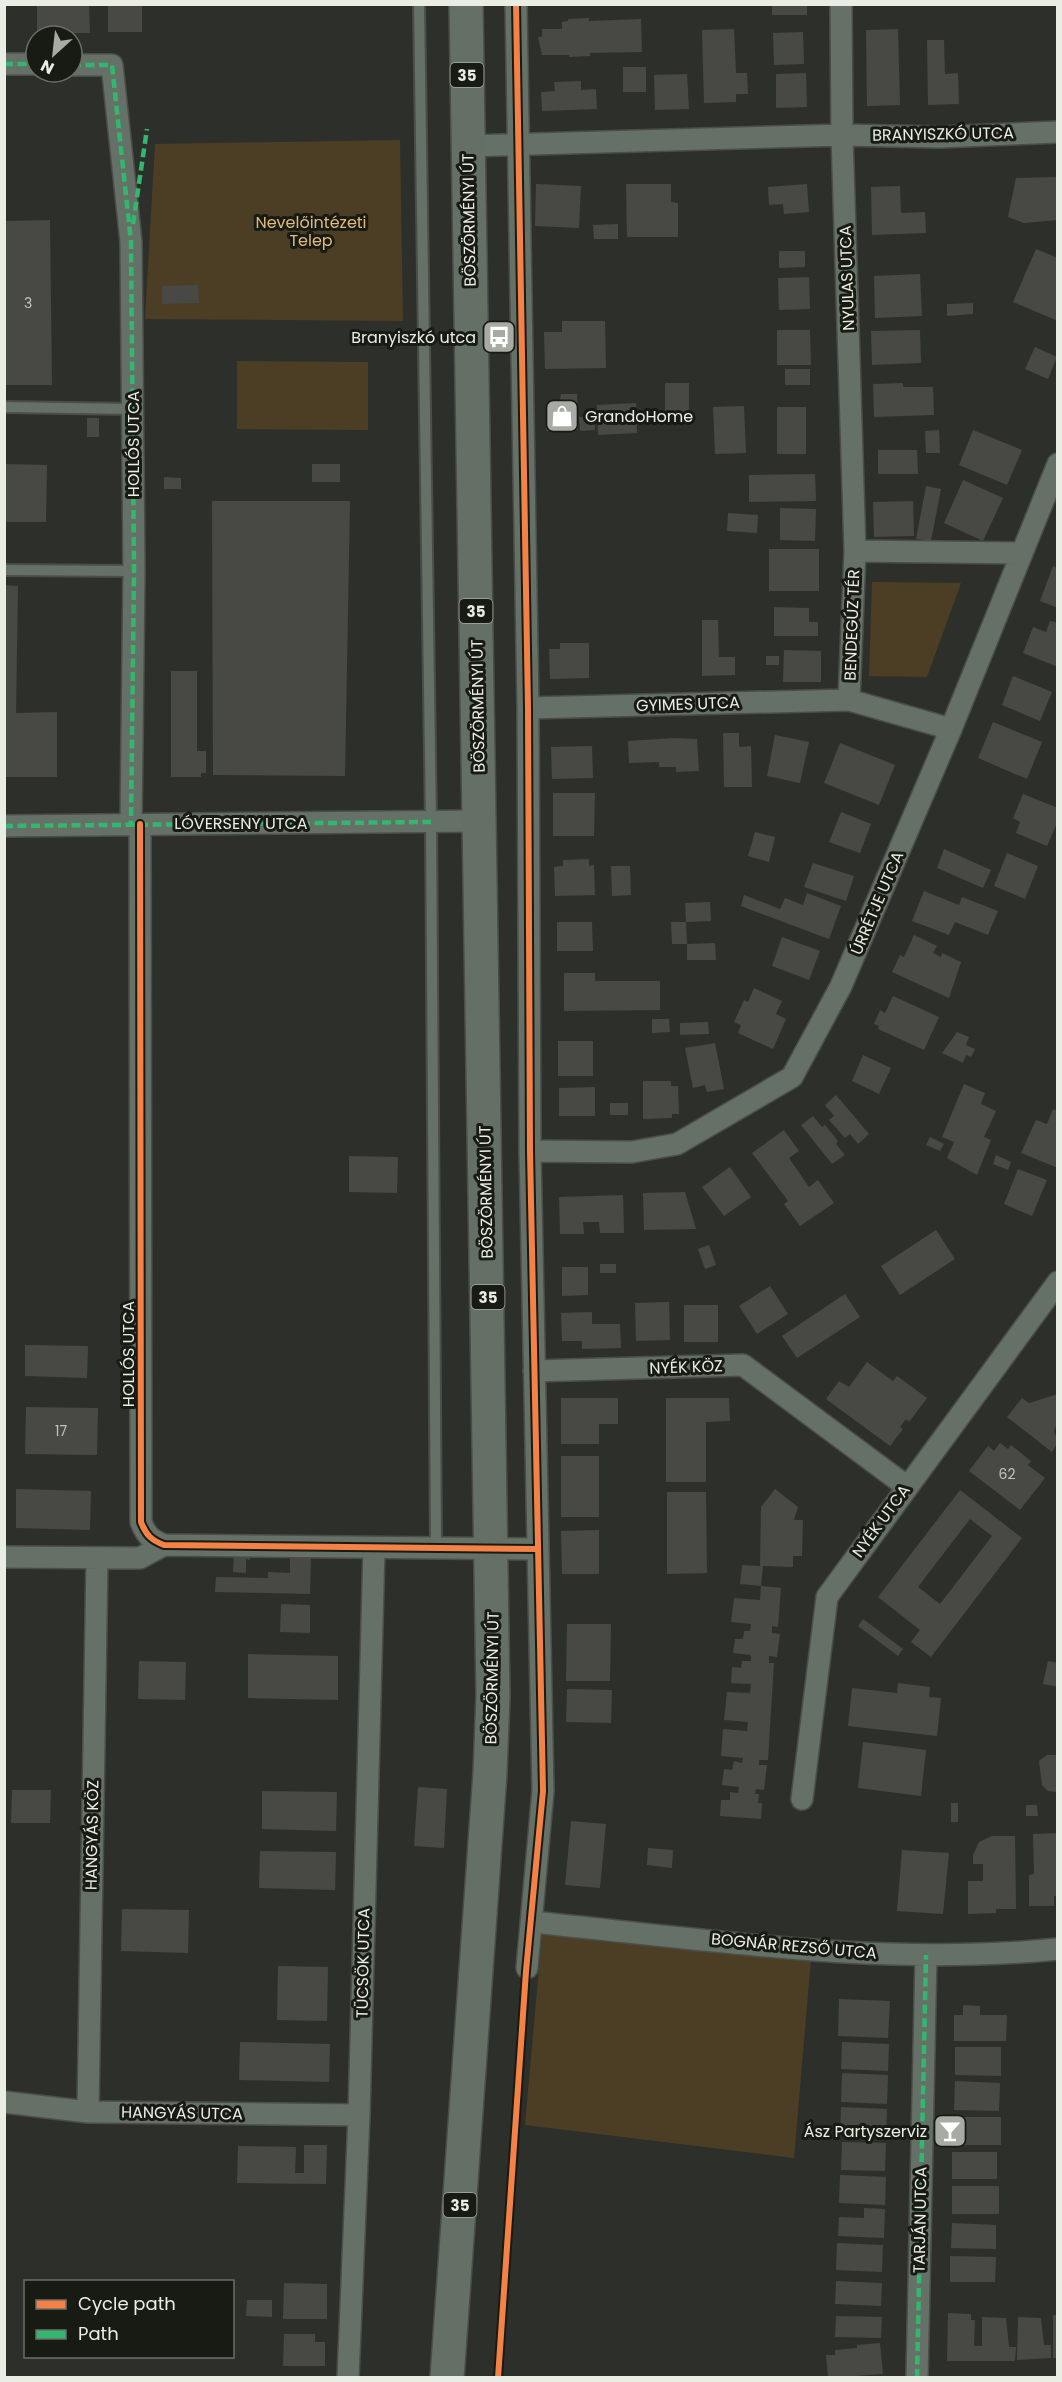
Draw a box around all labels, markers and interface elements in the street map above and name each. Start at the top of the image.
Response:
north arrow [24,24,84,84]
text: N [37,54,58,80]
road number: 35 [450,63,484,87]
street label: BRANYISZKÓ UTCA [872,121,1014,147]
street label: BÖSZÖRMÉNYI ÚT [456,153,482,287]
park label: Nevelőintézeti Telep [255,211,367,252]
street label: NYULAS UTCA [834,225,860,331]
house number: 3 [24,293,32,313]
bus stop icon: Branyiszkó utca [481,319,517,355]
place label: Branyiszkó utca [351,326,476,349]
street label: HOLLÓS UTCA [122,391,145,497]
shop icon: GrandoHome [544,398,580,434]
place label: GrandoHome [585,405,693,428]
street label: BENDEGÚZ TÉR [839,569,865,681]
road number: 35 [460,599,492,623]
street label: BÖSZÖRMÉNYI ÚT [465,639,491,773]
street label: GYIMES UTCA [636,691,741,717]
street label: LÓVERSENY UTCA [174,812,308,835]
street label: ÚRRÉTJE UTCA [845,847,909,958]
street label: BÖSZÖRMÉNYI ÚT [473,1125,499,1259]
road number: 35 [472,1285,504,1309]
street label: HOLLÓS UTCA [117,1301,140,1407]
street label: NYÉK KÖZ [649,1354,723,1380]
house number: 17 [55,1421,67,1441]
house number: 62 [999,1464,1015,1484]
street label: NYÉK UTCA [847,1480,915,1562]
street label: BÖSZÖRMÉNYI ÚT [479,1611,505,1745]
street label: HANGYÁS KÖZ [80,1780,104,1890]
street label: TÜCSÖK UTCA [351,1907,375,2018]
street label: BOGNÁR REZSŐ UTCA [710,1927,878,1965]
street label: HANGYÁS UTCA [121,2100,243,2126]
bar icon: Ász Partyszerviz [932,2113,968,2149]
place label: Ász Partyszerviz [804,2120,927,2143]
street label: TARJÁN UTCA [908,2166,932,2273]
road number: 35 [444,2193,476,2217]
legend [24,2280,234,2358]
text: Cycle path [78,2291,176,2316]
text: Path [78,2321,119,2346]

